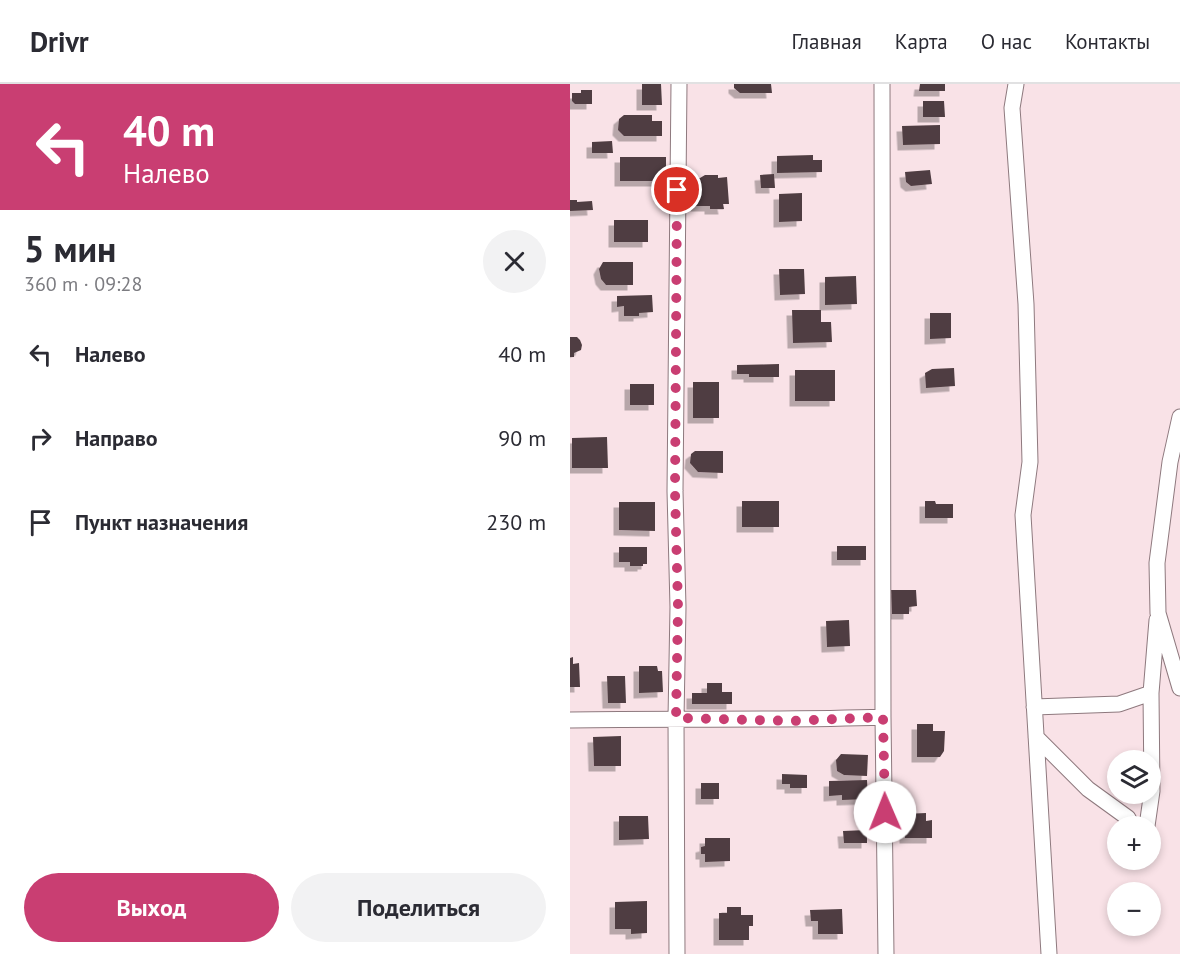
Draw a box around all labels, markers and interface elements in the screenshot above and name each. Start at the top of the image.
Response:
text: Drivr [30,23,89,60]
text: Главная [791,28,862,55]
text: Карта [895,28,948,55]
text: О нас [981,28,1032,55]
text: Контакты [1065,28,1150,55]
text: 40 m [123,103,215,158]
icon: left [24,108,102,186]
text: Налево [123,156,210,190]
pin [651,164,702,215]
icon: arrive [660,173,693,206]
text: 5 мин [24,225,116,272]
button: close [483,230,546,293]
text: 360 m · 09:28 [24,271,142,297]
icon: left [24,338,57,371]
text: Налево [75,340,146,368]
text: 40 m [498,340,546,368]
icon: right [24,422,57,455]
text: Направо [75,424,158,452]
text: 90 m [498,424,546,452]
icon: arrive [24,506,57,539]
text: Пункт назначения [75,508,248,536]
text: 230 m [486,508,546,536]
map controls [1107,750,1161,936]
button: layers [1107,750,1161,804]
position arrow [853,780,917,844]
button: + [1107,816,1161,870]
button: Выход [24,873,279,942]
button: Поделиться [291,873,546,942]
button: − [1107,882,1161,936]

